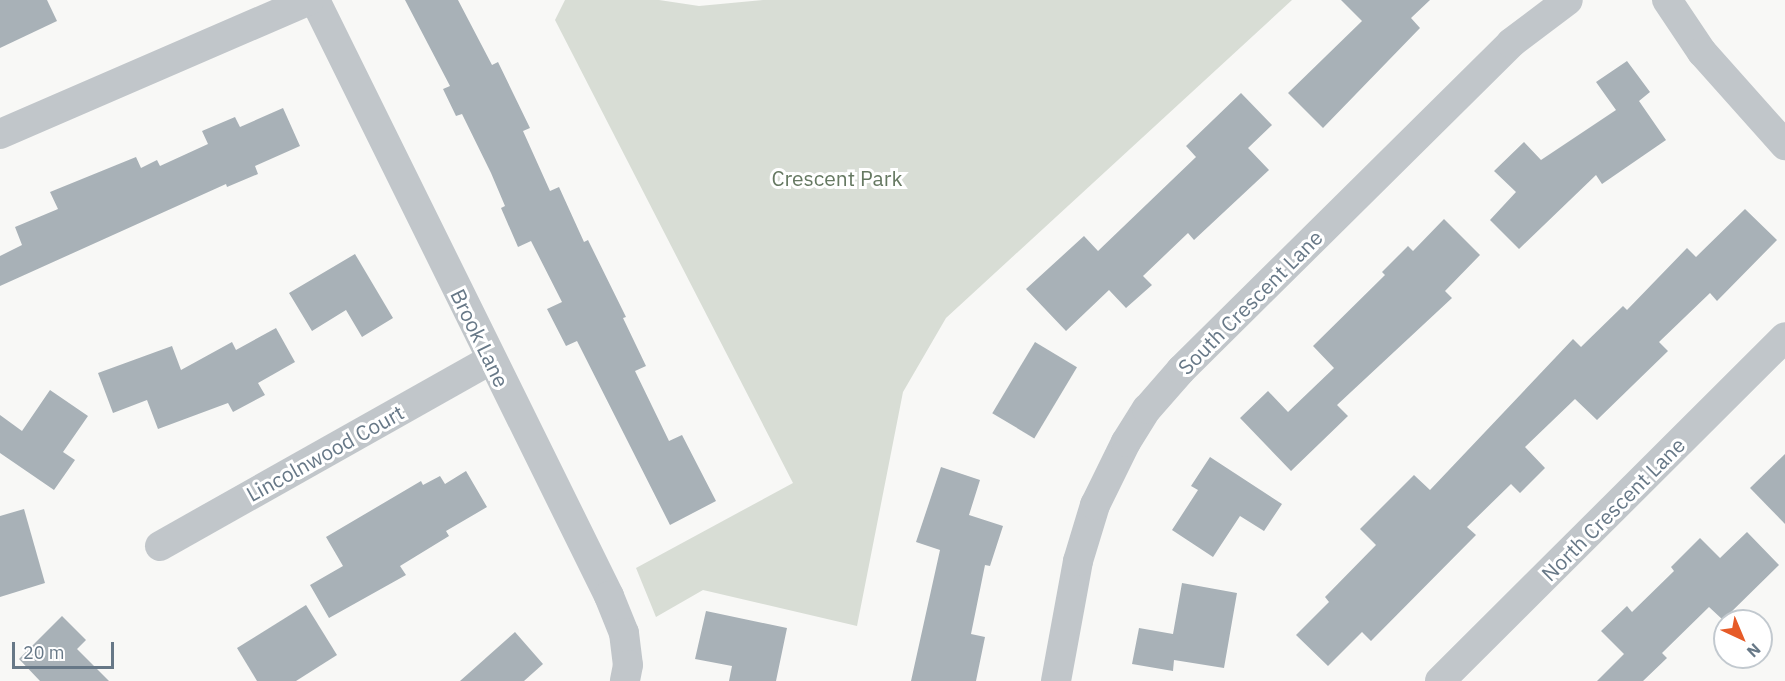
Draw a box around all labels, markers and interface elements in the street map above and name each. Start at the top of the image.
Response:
park label: Crescent Park [771,165,903,191]
street label: South Crescent Lane [1173,225,1327,379]
street label: Brook Lane [445,285,515,391]
street label: Lincolnwood Court [242,399,408,507]
street label: North Crescent Lane [1536,432,1690,586]
north arrow [1713,609,1773,669]
scale bar [15,630,117,668]
text: N [1743,639,1765,662]
text: 20 m [23,641,65,664]

